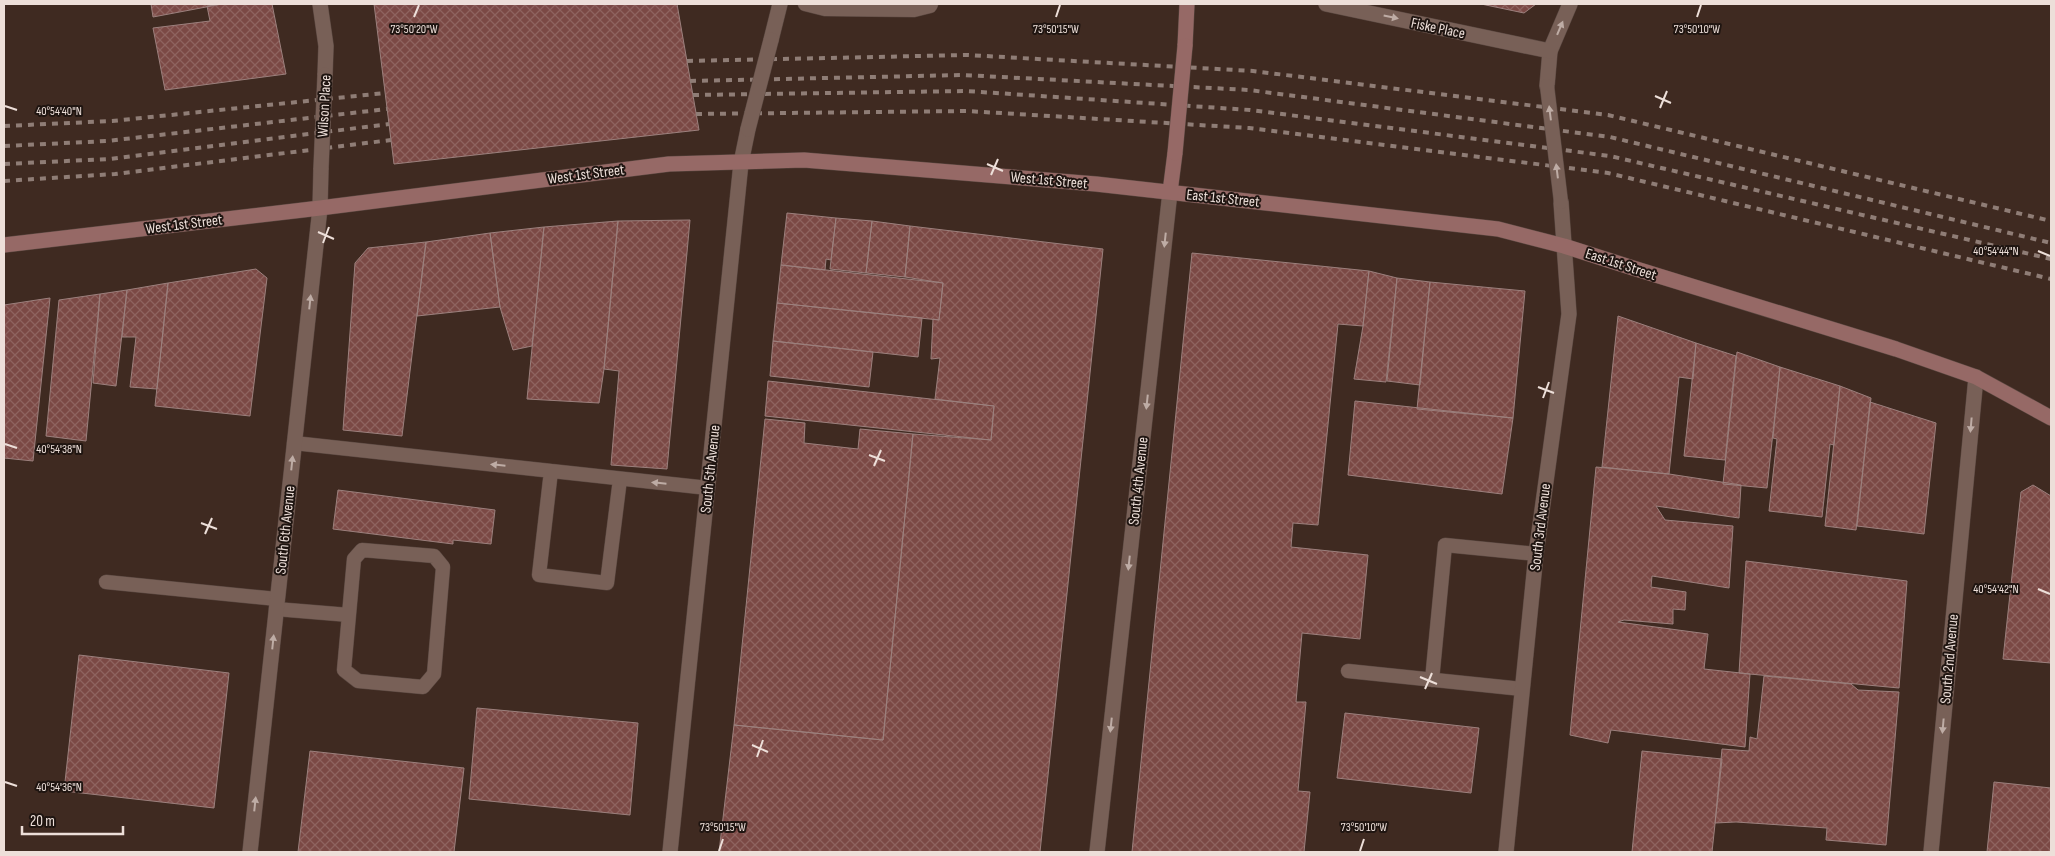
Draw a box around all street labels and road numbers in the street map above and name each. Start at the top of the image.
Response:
street label: Fiske Place [1409,13,1467,43]
street label: Wilson Place [313,74,336,138]
street label: West 1st Street [547,160,626,189]
street label: West 1st Street [1010,168,1089,193]
street label: East 1st Street [1185,185,1261,212]
street label: West 1st Street [145,210,224,239]
street label: East 1st Street [1583,244,1659,285]
street label: South 5th Avenue [696,424,725,514]
street label: South 4th Avenue [1124,436,1153,526]
street label: South 3rd Avenue [1526,482,1555,572]
street label: South 6th Avenue [271,485,300,575]
street label: South 2nd Avenue [1936,613,1963,705]

